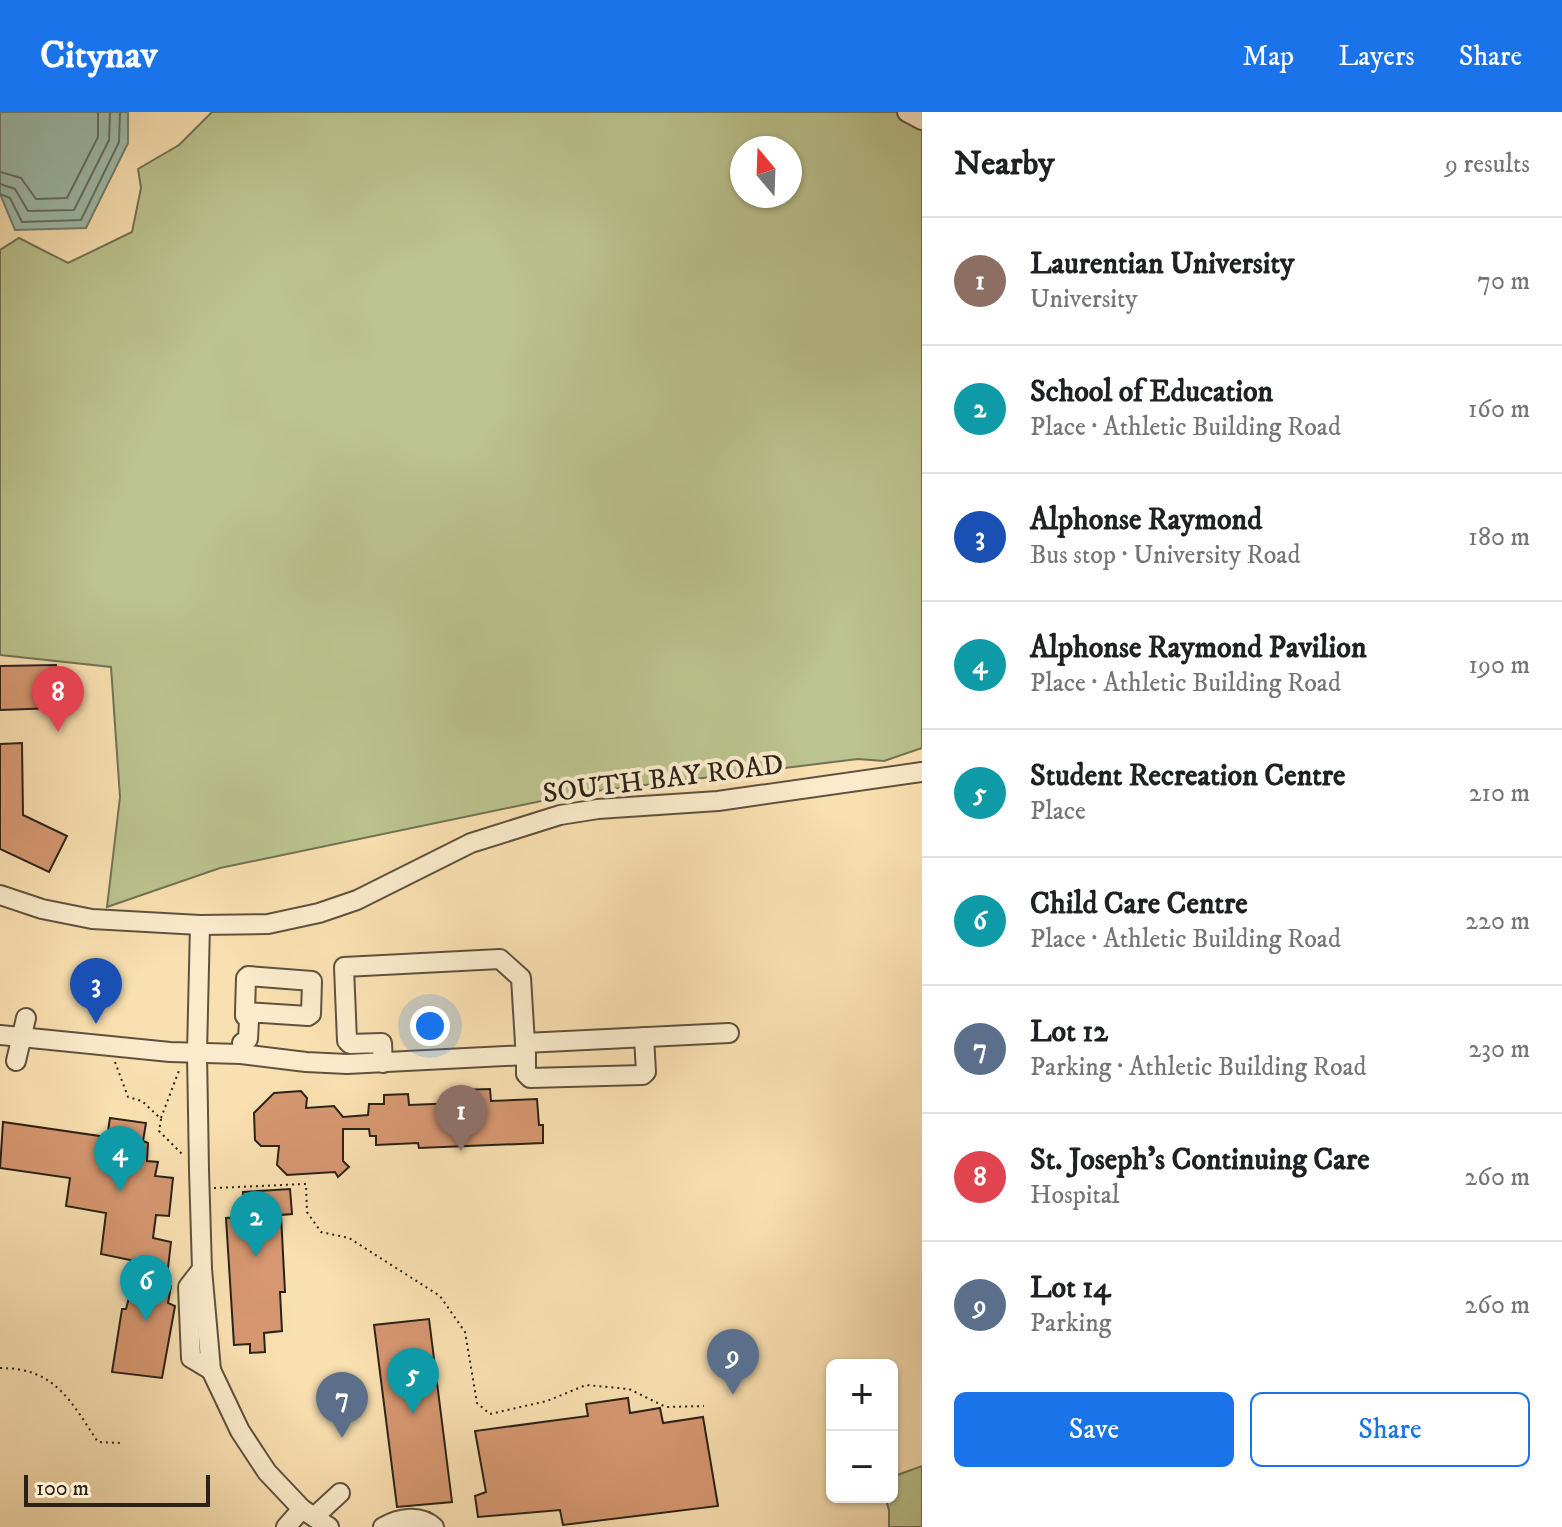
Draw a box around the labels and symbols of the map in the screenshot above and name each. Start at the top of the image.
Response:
north arrow [730,136,802,208]
pin: 8 [32,666,84,732]
street label: SOUTH BAY ROAD [541,747,785,811]
pin: 3 [70,958,122,1024]
your location [410,1006,450,1046]
pin: 1 [435,1085,487,1151]
pin: 4 [94,1126,146,1192]
pin: 2 [230,1191,282,1257]
pin: 6 [120,1255,172,1321]
pin: 9 [707,1329,759,1395]
pin: 5 [387,1348,439,1414]
pin: 7 [316,1372,368,1438]
scale bar [24,1471,210,1507]

